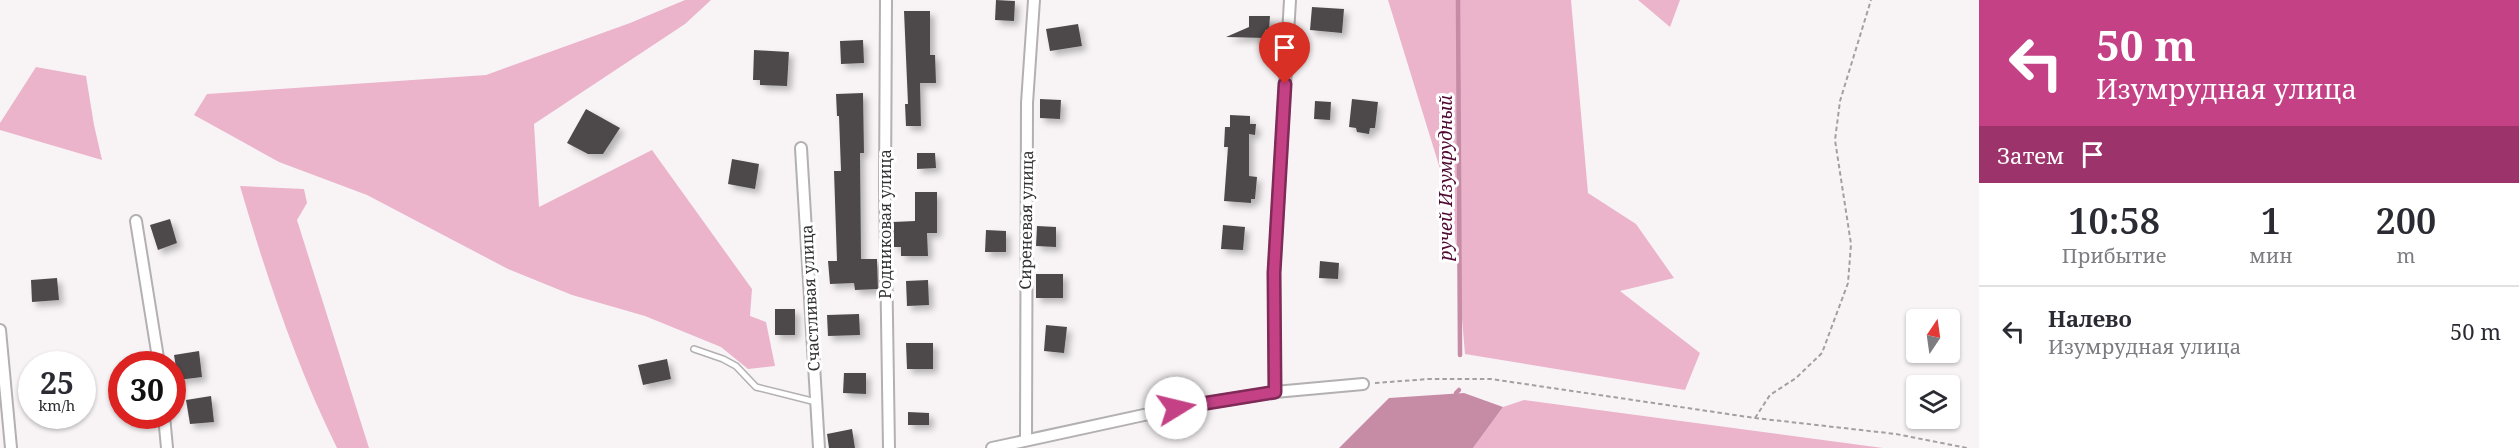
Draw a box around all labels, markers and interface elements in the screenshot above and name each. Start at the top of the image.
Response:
text: 50 m [2096,16,2196,73]
pin [1259,22,1310,84]
icon: left [1997,24,2075,102]
icon: arrive [1268,31,1301,64]
text: Изумрудная улица [2096,70,2357,107]
water label: ручей Изумрудный [1433,95,1457,262]
icon: arrive [2076,138,2109,171]
text: Затем [1997,140,2064,170]
street label: Родниковая улица [874,149,896,299]
street label: Сиреневая улица [1014,150,1038,290]
text: 10:58 [2068,196,2160,245]
text: 1 [2261,196,2281,245]
text: 200 [2375,196,2436,245]
street label: Счастливая улица [795,224,825,372]
text: Прибытие [2062,242,2167,269]
text: мин [2249,242,2293,269]
text: m [2396,242,2415,269]
text: Налево [2048,303,2132,333]
north arrow [1906,309,1960,363]
map controls [1906,309,1960,429]
icon: left [1997,315,2030,348]
text: 50 m [2450,316,2501,346]
text: Изумрудная улица [2048,333,2241,360]
speed limit sign: 30 [108,351,186,429]
text: 25 [40,362,74,403]
button: layers [1906,375,1960,429]
position arrow [1144,376,1208,440]
text: km/h [39,395,75,415]

